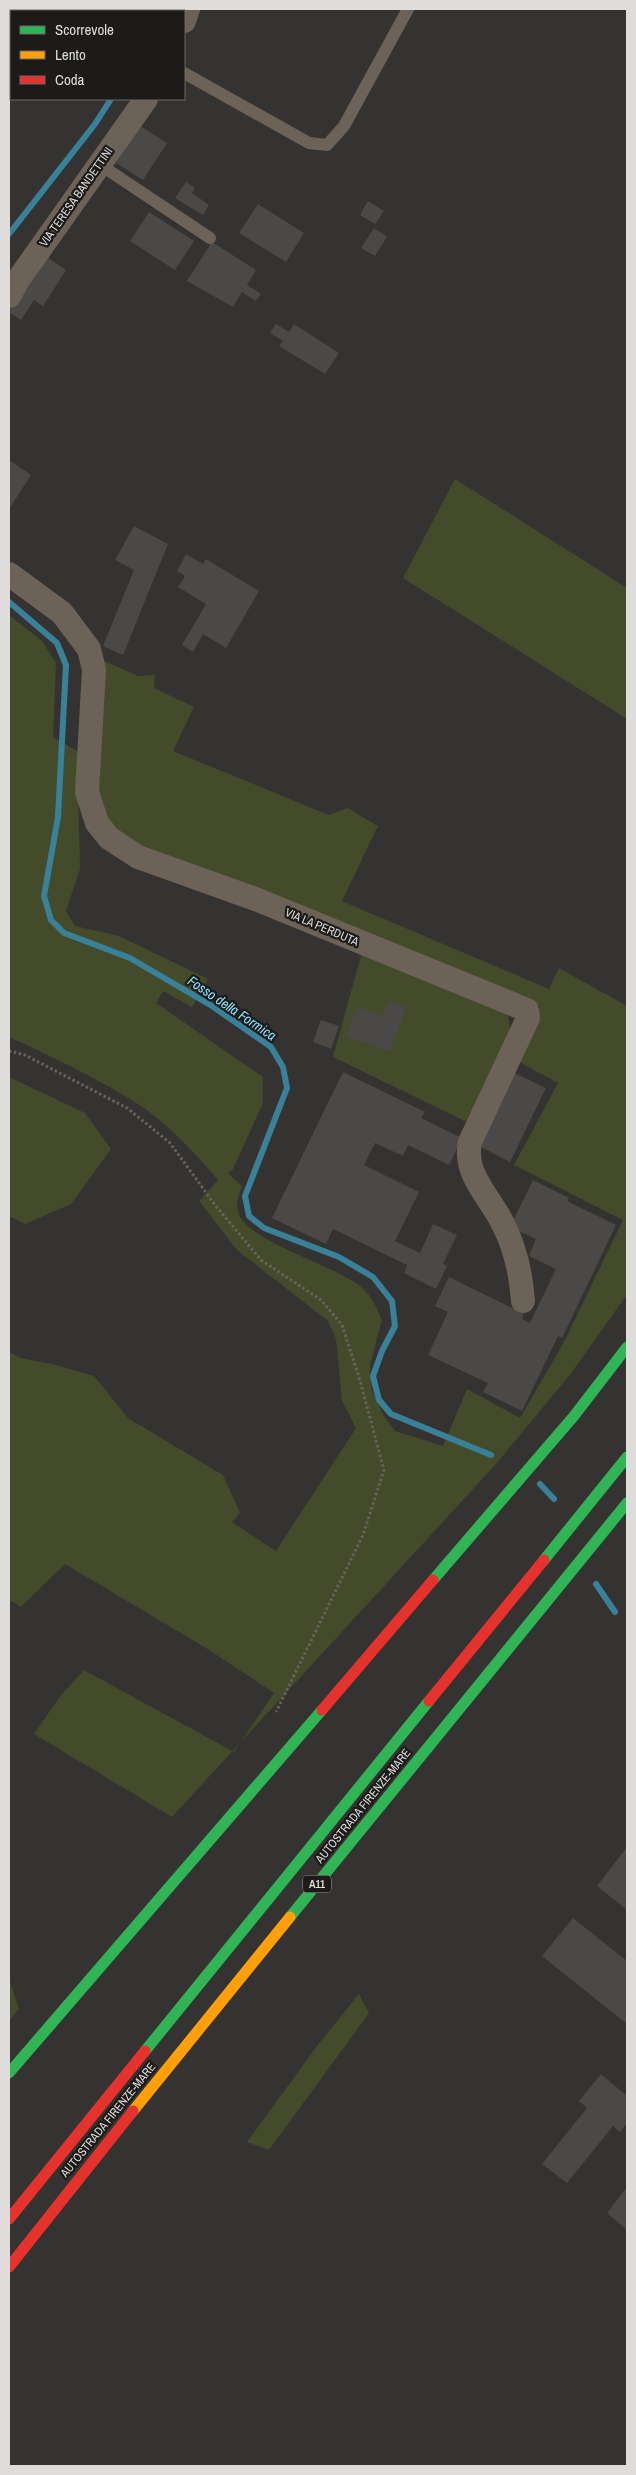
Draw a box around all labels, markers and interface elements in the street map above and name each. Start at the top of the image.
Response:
legend [10,10,185,100]
text: Scorrevole [55,19,114,40]
text: Lento [55,44,86,65]
text: Coda [55,69,85,90]
street label: VIA TERESA BANDETTINI [36,144,116,250]
street label: VIA LA PERDUTA [283,904,362,950]
water label: Fosso della Formica [184,972,280,1044]
street label: AUTOSTRADA FIRENZE-MARE [311,1745,414,1867]
road number: A11 [303,1876,331,1892]
street label: AUTOSTRADA FIRENZE-MARE [56,2059,159,2181]

